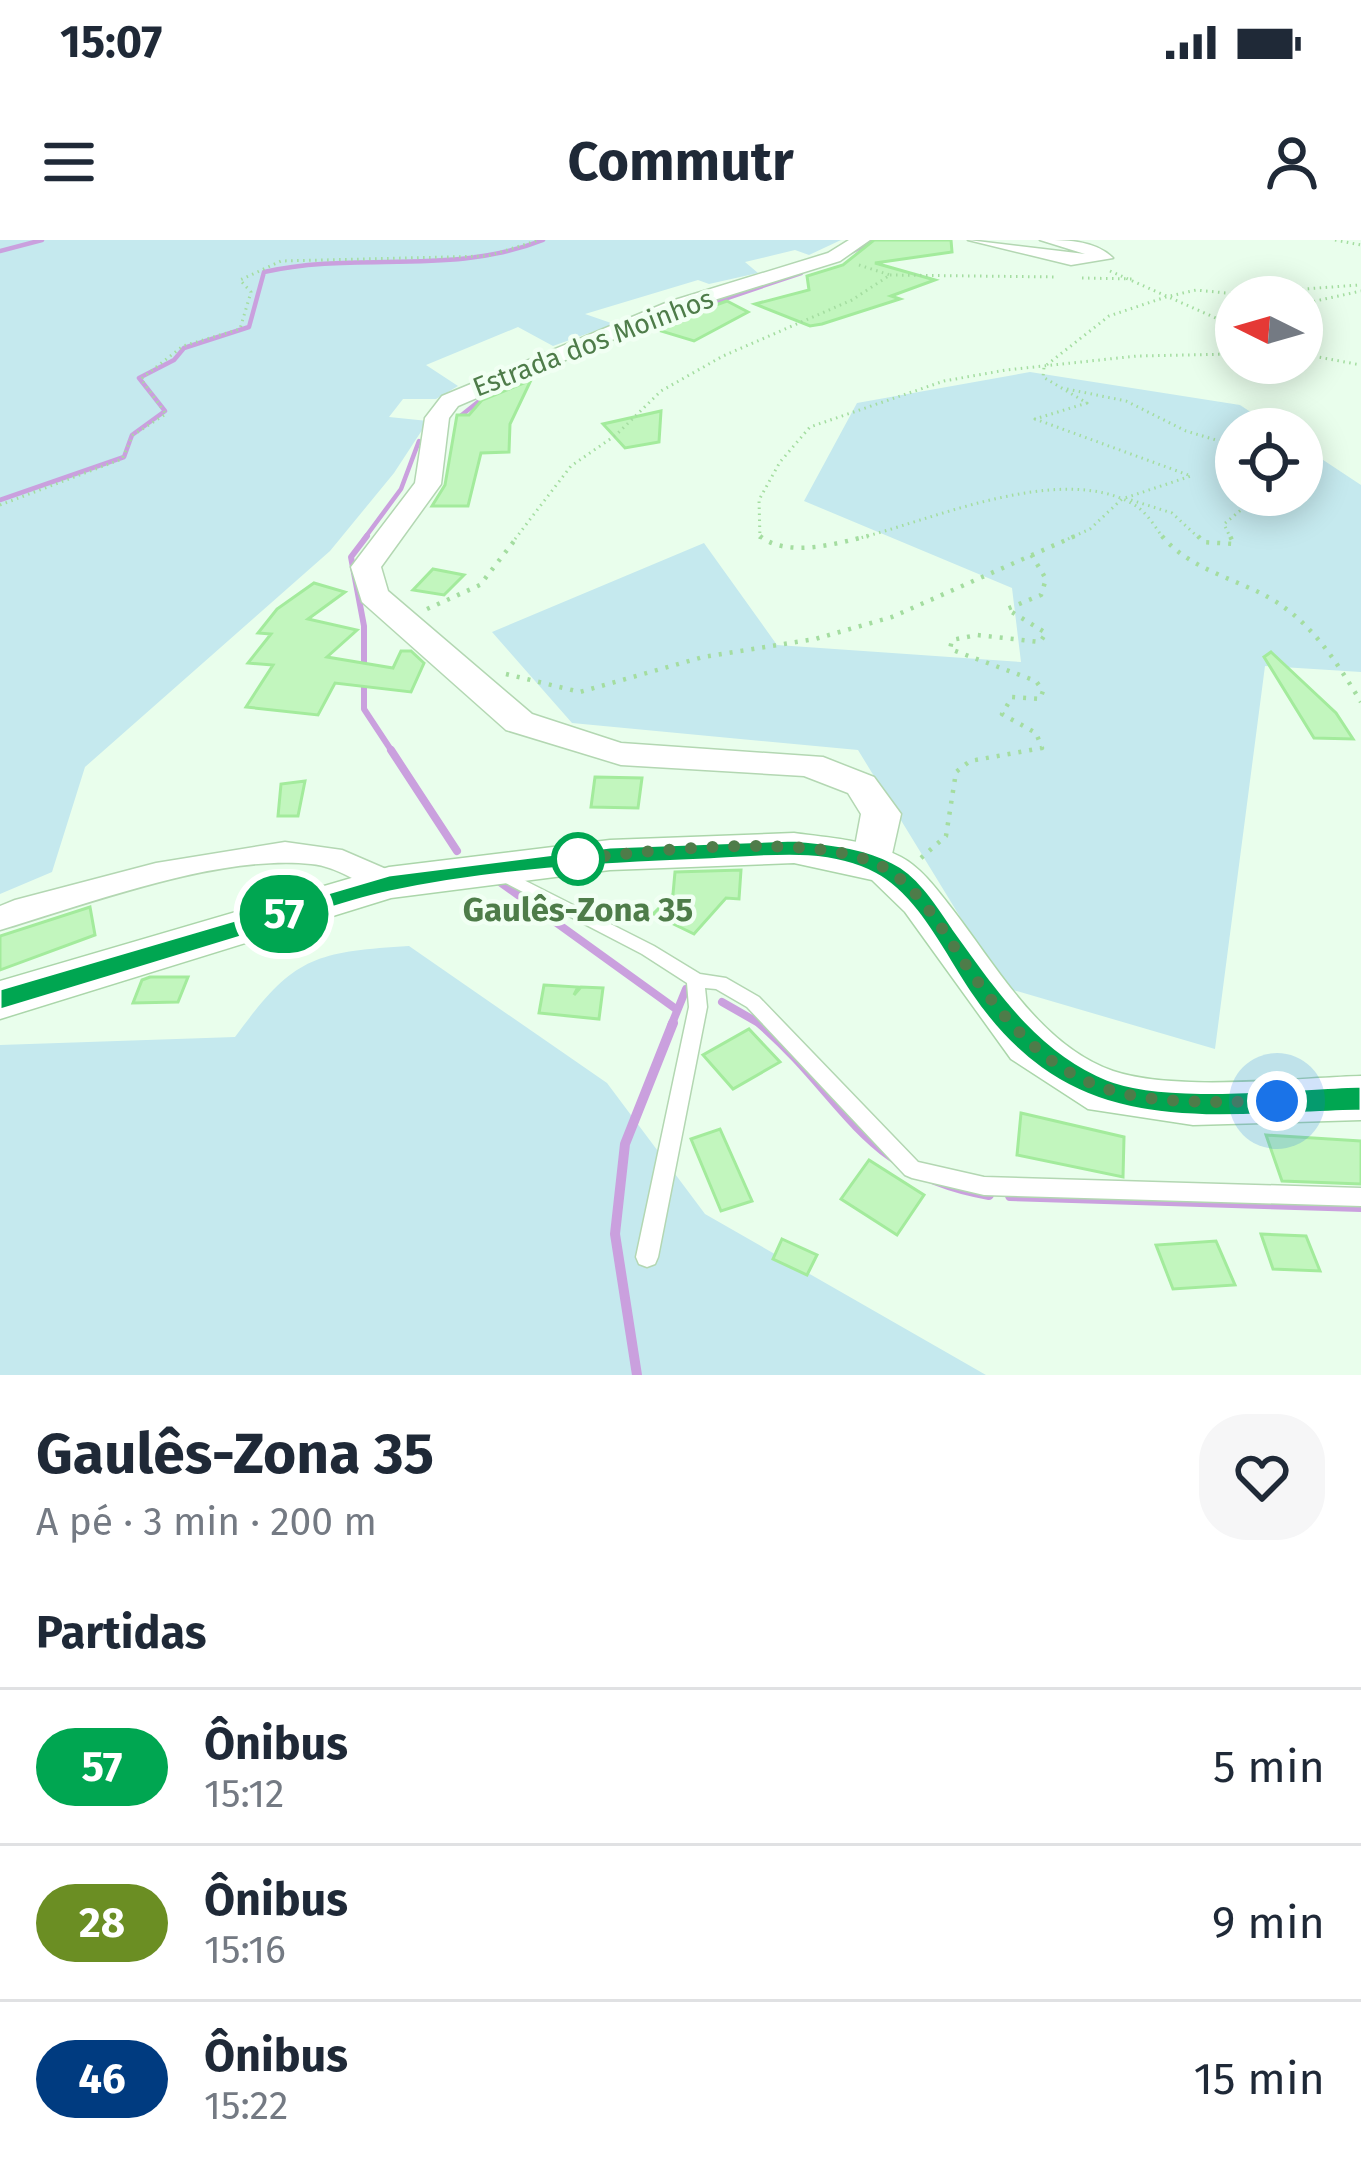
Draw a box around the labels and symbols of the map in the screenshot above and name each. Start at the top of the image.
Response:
north arrow [1215,276,1323,384]
street label: Estrada dos Moinhos [468,282,718,404]
marker: Gaulês-Zona 35 [553,834,603,884]
line badge: 57 [230,875,338,953]
place label: Gaulês-Zona 35 [463,890,693,930]
your location [1247,1071,1307,1131]

